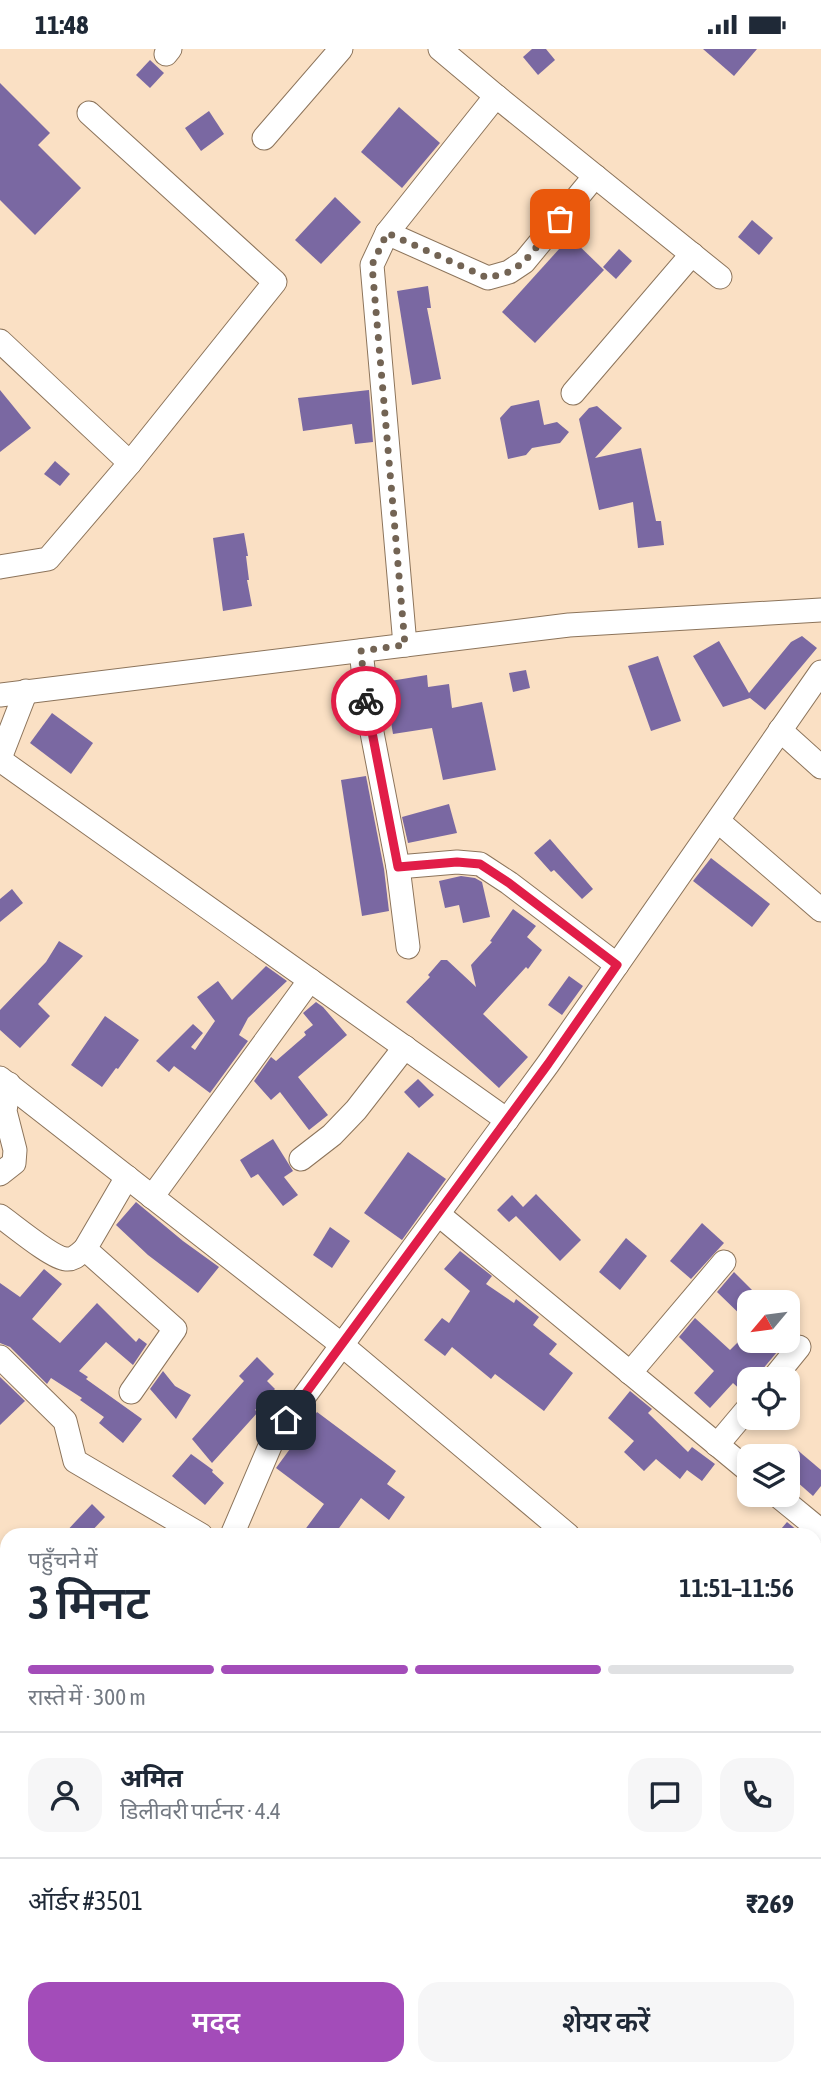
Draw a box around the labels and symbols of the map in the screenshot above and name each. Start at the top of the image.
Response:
pin [530,189,590,249]
courier [331,666,401,736]
north arrow [737,1290,800,1353]
pin [256,1390,316,1450]

